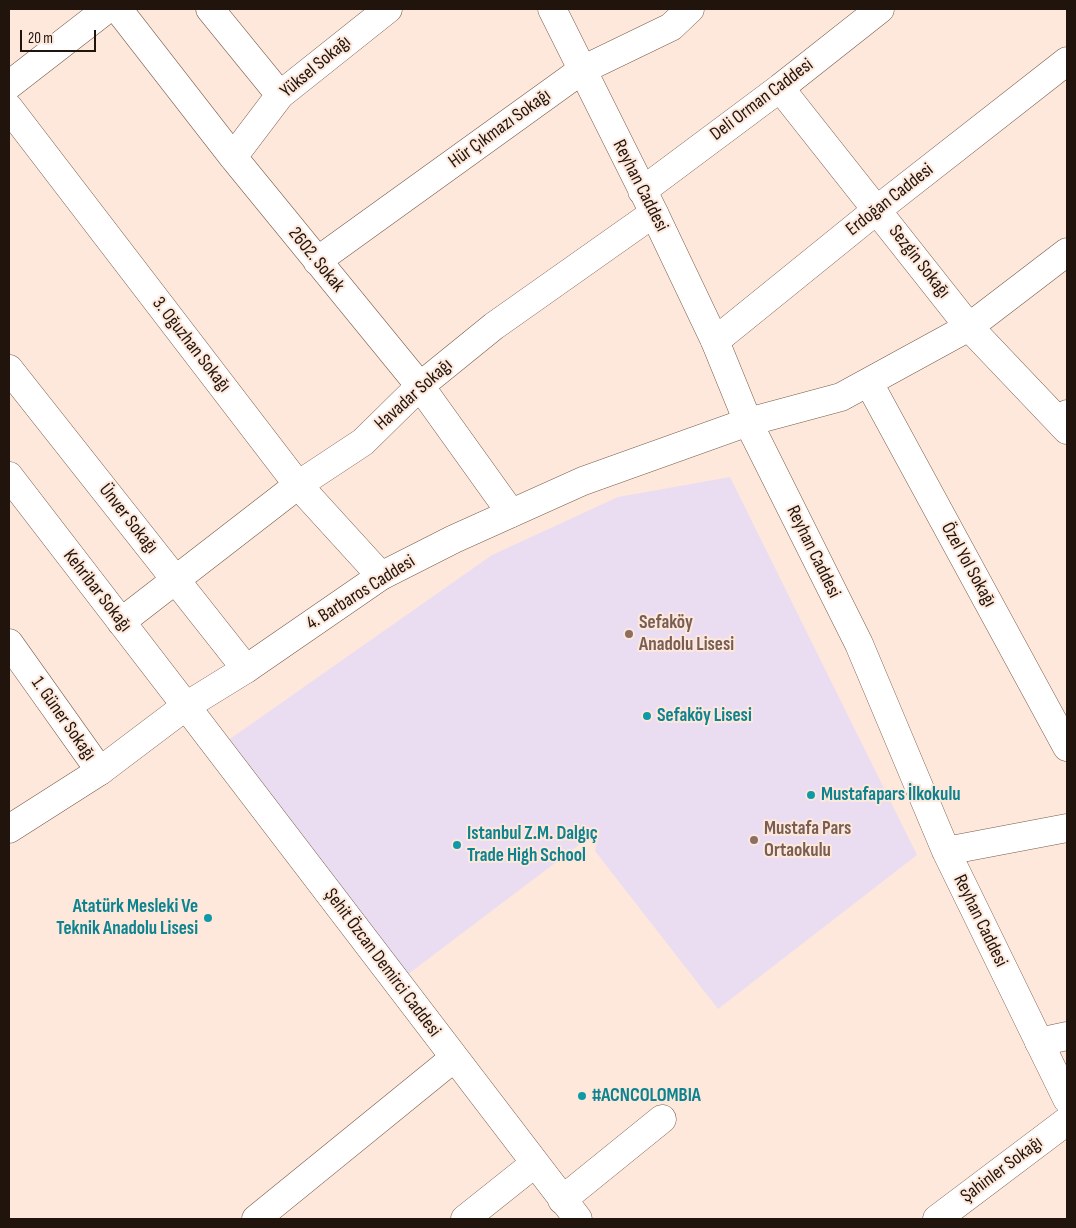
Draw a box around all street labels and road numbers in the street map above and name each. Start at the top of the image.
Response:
street label: Yüksel Sokağı [276,31,356,103]
street label: Deli Orman Caddesi [706,54,818,146]
street label: Hür Çıkmazı Sokağı [445,84,555,174]
street label: Reyhan Caddesi [607,136,673,236]
street label: Erdoğan Caddesi [842,159,938,241]
street label: Sezgin Sokağı [883,221,955,303]
street label: 2602. Sokak [283,223,349,297]
street label: 3. Oğuzhan Sokağı [147,293,235,397]
street label: Havadar Sokağı [370,354,458,436]
street label: Ünver Sokağı [94,479,162,559]
street label: Reyhan Caddesi [781,502,845,602]
street label: Özel Yol Sokağı [935,519,1001,611]
street label: Kehribar Sokağı [58,545,136,637]
street label: 4. Barbaros Caddesi [302,550,420,636]
street label: 1. Güner Sokağı [26,673,100,765]
street label: Reyhan Caddesi [948,871,1012,971]
street label: Şehit Özcan Demirci Caddesi [319,884,445,1042]
street label: Şahinler Sokağı [957,1132,1047,1208]

